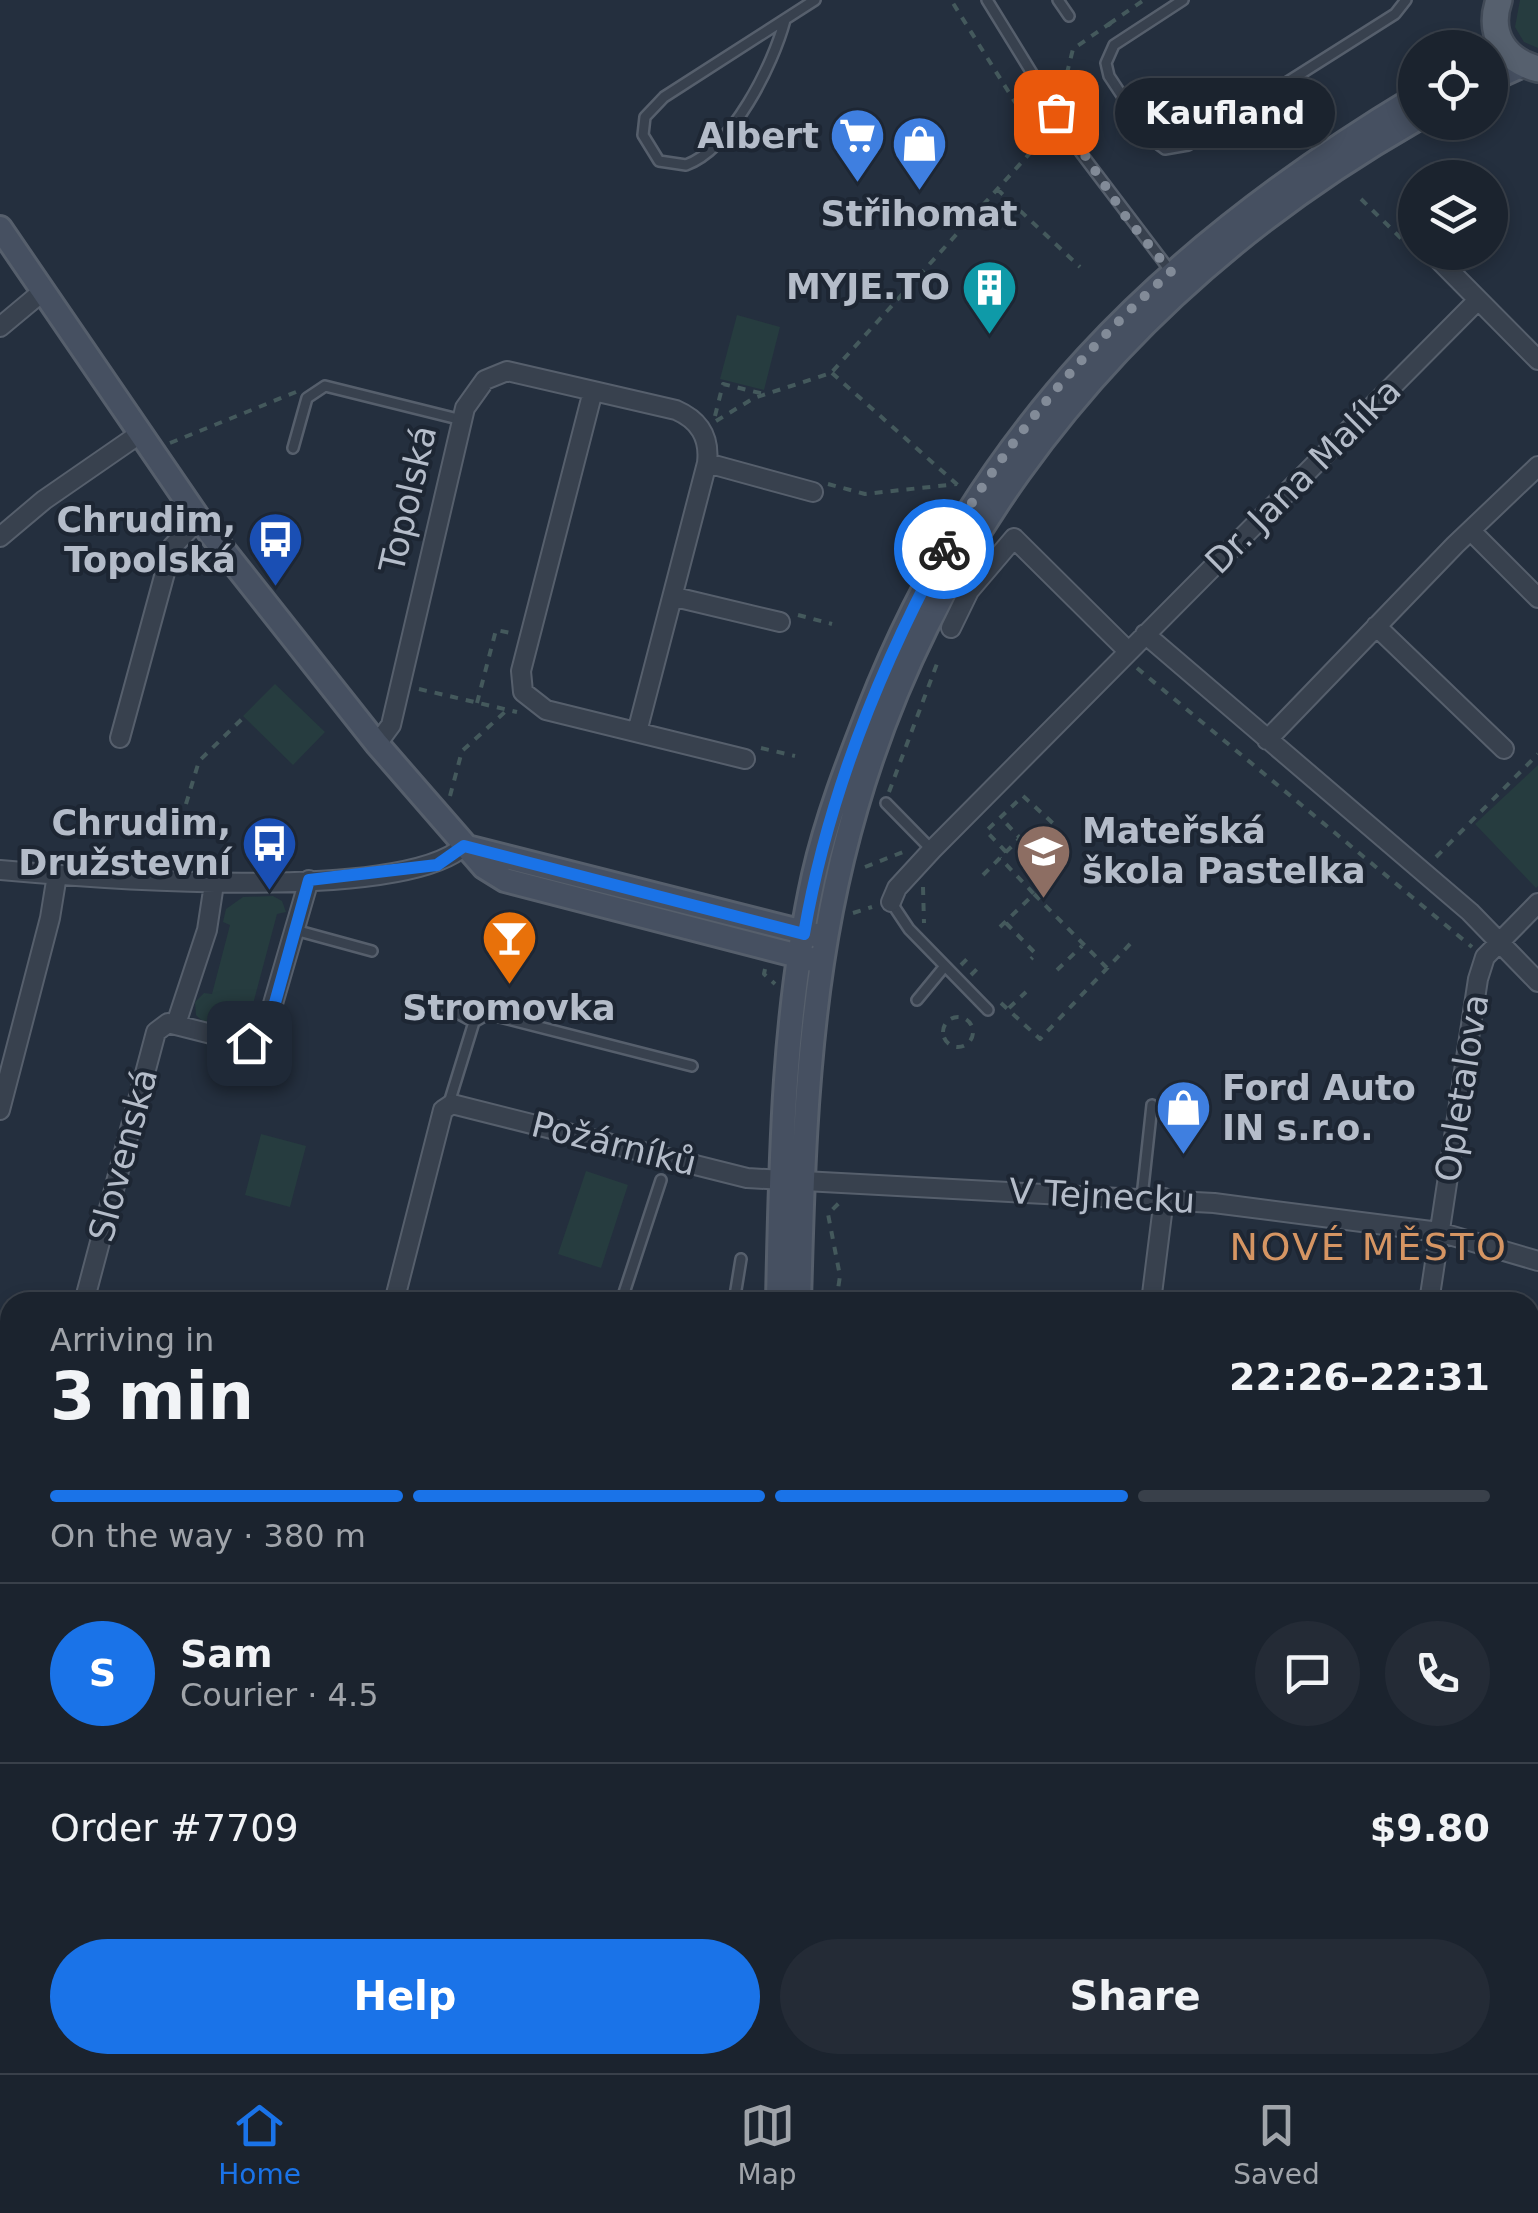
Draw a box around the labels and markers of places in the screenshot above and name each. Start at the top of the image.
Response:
pin [1014,70,1099,155]
callout: Kaufland [1116,77,1336,147]
supermarket icon: Albert [828,106,888,185]
shop icon: Střihomat [889,113,949,192]
place label: Albert [697,116,819,156]
place label: Střihomat [821,194,1017,234]
building icon: MYJE.TO [959,257,1019,336]
place label: MYJE.TO [786,267,950,307]
place label: Chrudim, Topolská [56,500,236,580]
bus stop icon: Chrudim, Topolská [245,510,305,589]
place label: Chrudim, Družstevní [18,803,233,883]
place label: Mateřská škola Pastelka [1082,811,1366,891]
bus stop icon: Chrudim, Družstevní [240,813,300,892]
school or university icon: Mateřská škola Pastelka [1013,821,1073,900]
bar icon: Stromovka [479,907,539,986]
place label: Stromovka [402,988,616,1028]
pin [207,1001,292,1086]
place label: Ford Auto IN s.r.o. [1222,1068,1416,1148]
shop icon: Ford Auto IN s.r.o. [1153,1078,1213,1157]

